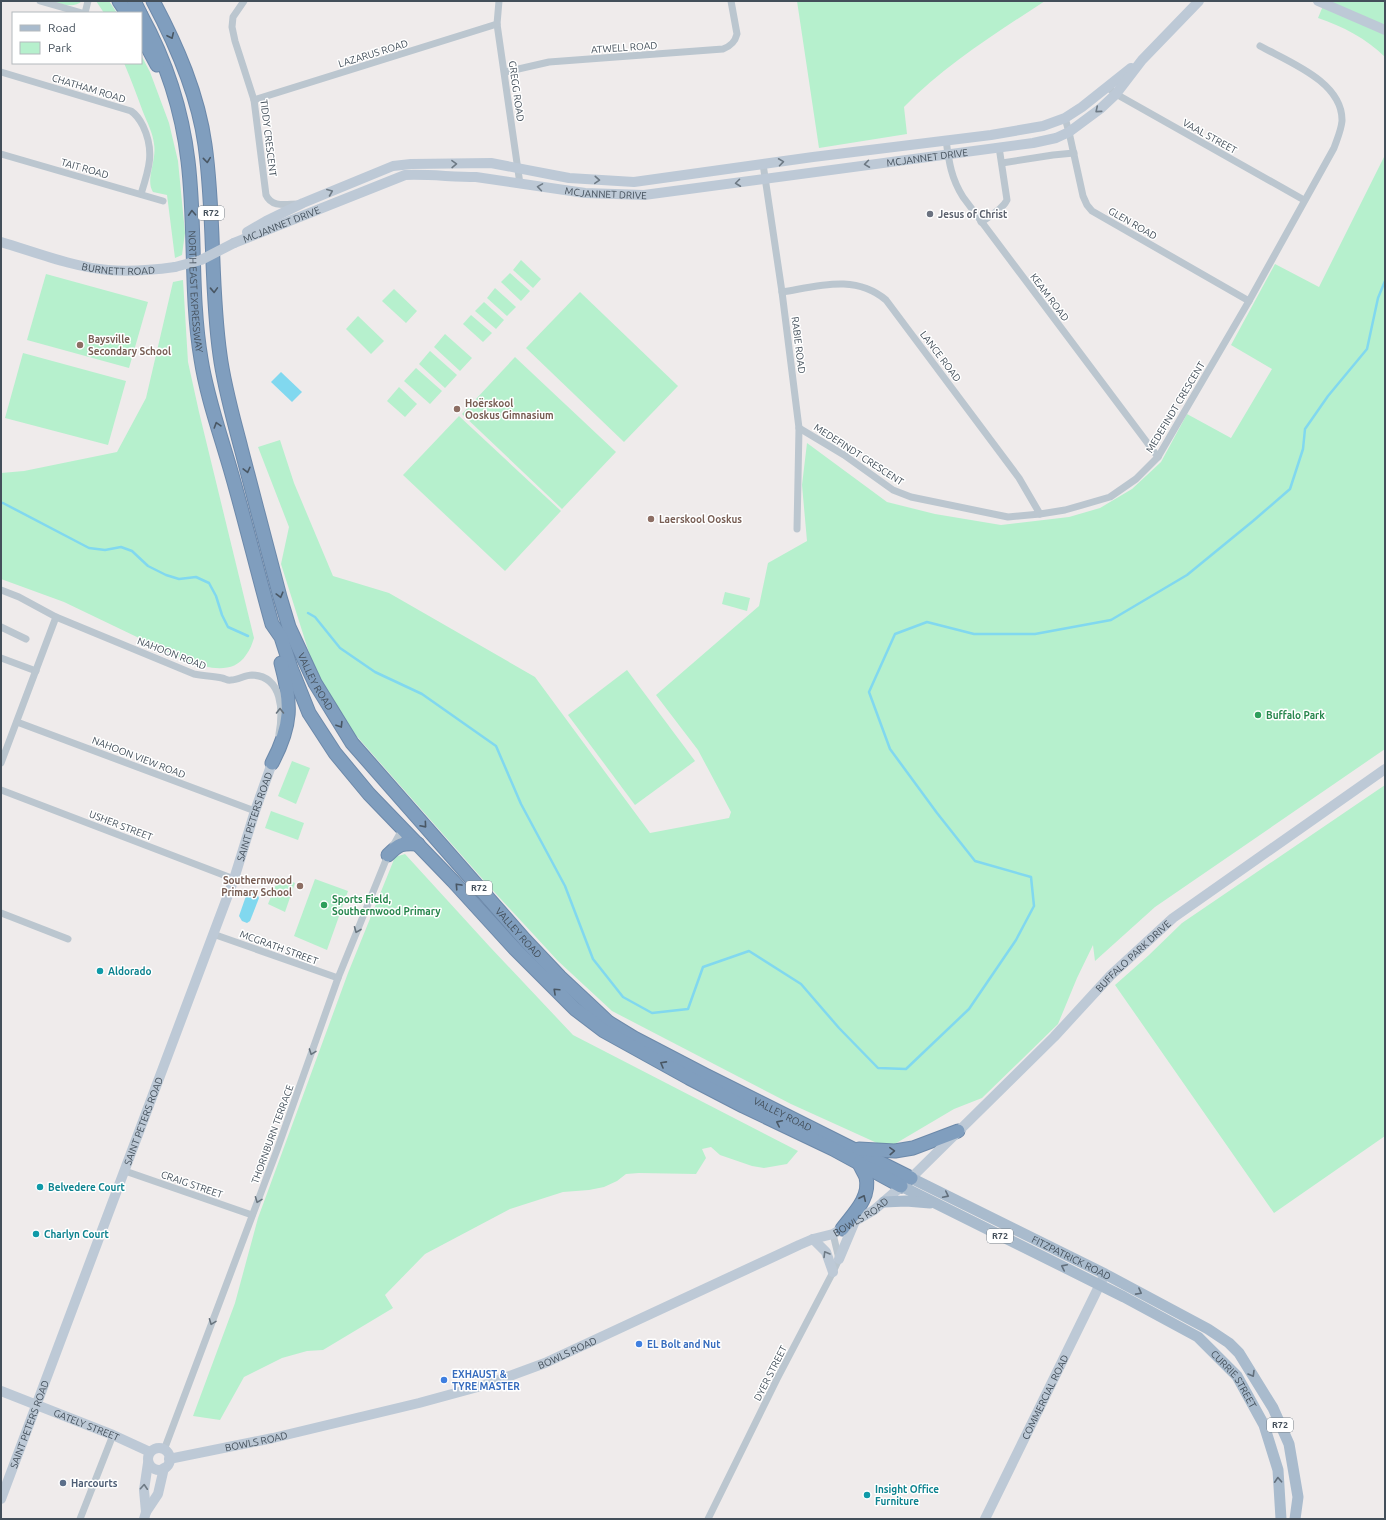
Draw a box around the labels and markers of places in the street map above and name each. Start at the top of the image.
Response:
marker: Jesus of Christ [925,209,935,219]
place label: Jesus of Christ [938,209,1008,220]
place label: Baysville Secondary School [88,334,171,357]
marker: Baysville Secondary School [75,340,85,350]
place label: Hoërskool Ooskus Gimnasium [465,398,554,421]
marker: Hoërskool Ooskus Gimnasium [452,404,462,414]
marker: Laerskool Ooskus [646,514,656,524]
place label: Laerskool Ooskus [659,514,742,525]
place label: Buffalo Park [1266,709,1325,721]
marker: Buffalo Park [1253,710,1263,720]
place label: Southernwood Primary School [221,875,292,898]
marker: Southernwood Primary School [295,881,305,891]
place label: Sports Field, Southernwood Primary [332,894,441,917]
marker: Sports Field, Southernwood Primary [319,900,329,910]
marker: Aldorado [95,966,105,976]
place label: Aldorado [108,966,152,977]
marker: Belvedere Court [35,1182,45,1192]
place label: Belvedere Court [48,1182,126,1193]
marker: Charlyn Court [31,1229,41,1239]
place label: Charlyn Court [44,1229,110,1240]
marker: EL Bolt and Nut [634,1339,644,1349]
place label: EL Bolt and Nut [647,1339,721,1350]
place label: EXHAUST & TYRE MASTER [452,1369,520,1392]
marker: EXHAUST & TYRE MASTER [439,1375,449,1385]
marker: Harcourts [58,1478,68,1488]
place label: Harcourts [71,1478,118,1489]
place label: Insight Office Furniture [875,1484,939,1507]
marker: Insight Office Furniture [862,1490,872,1500]

